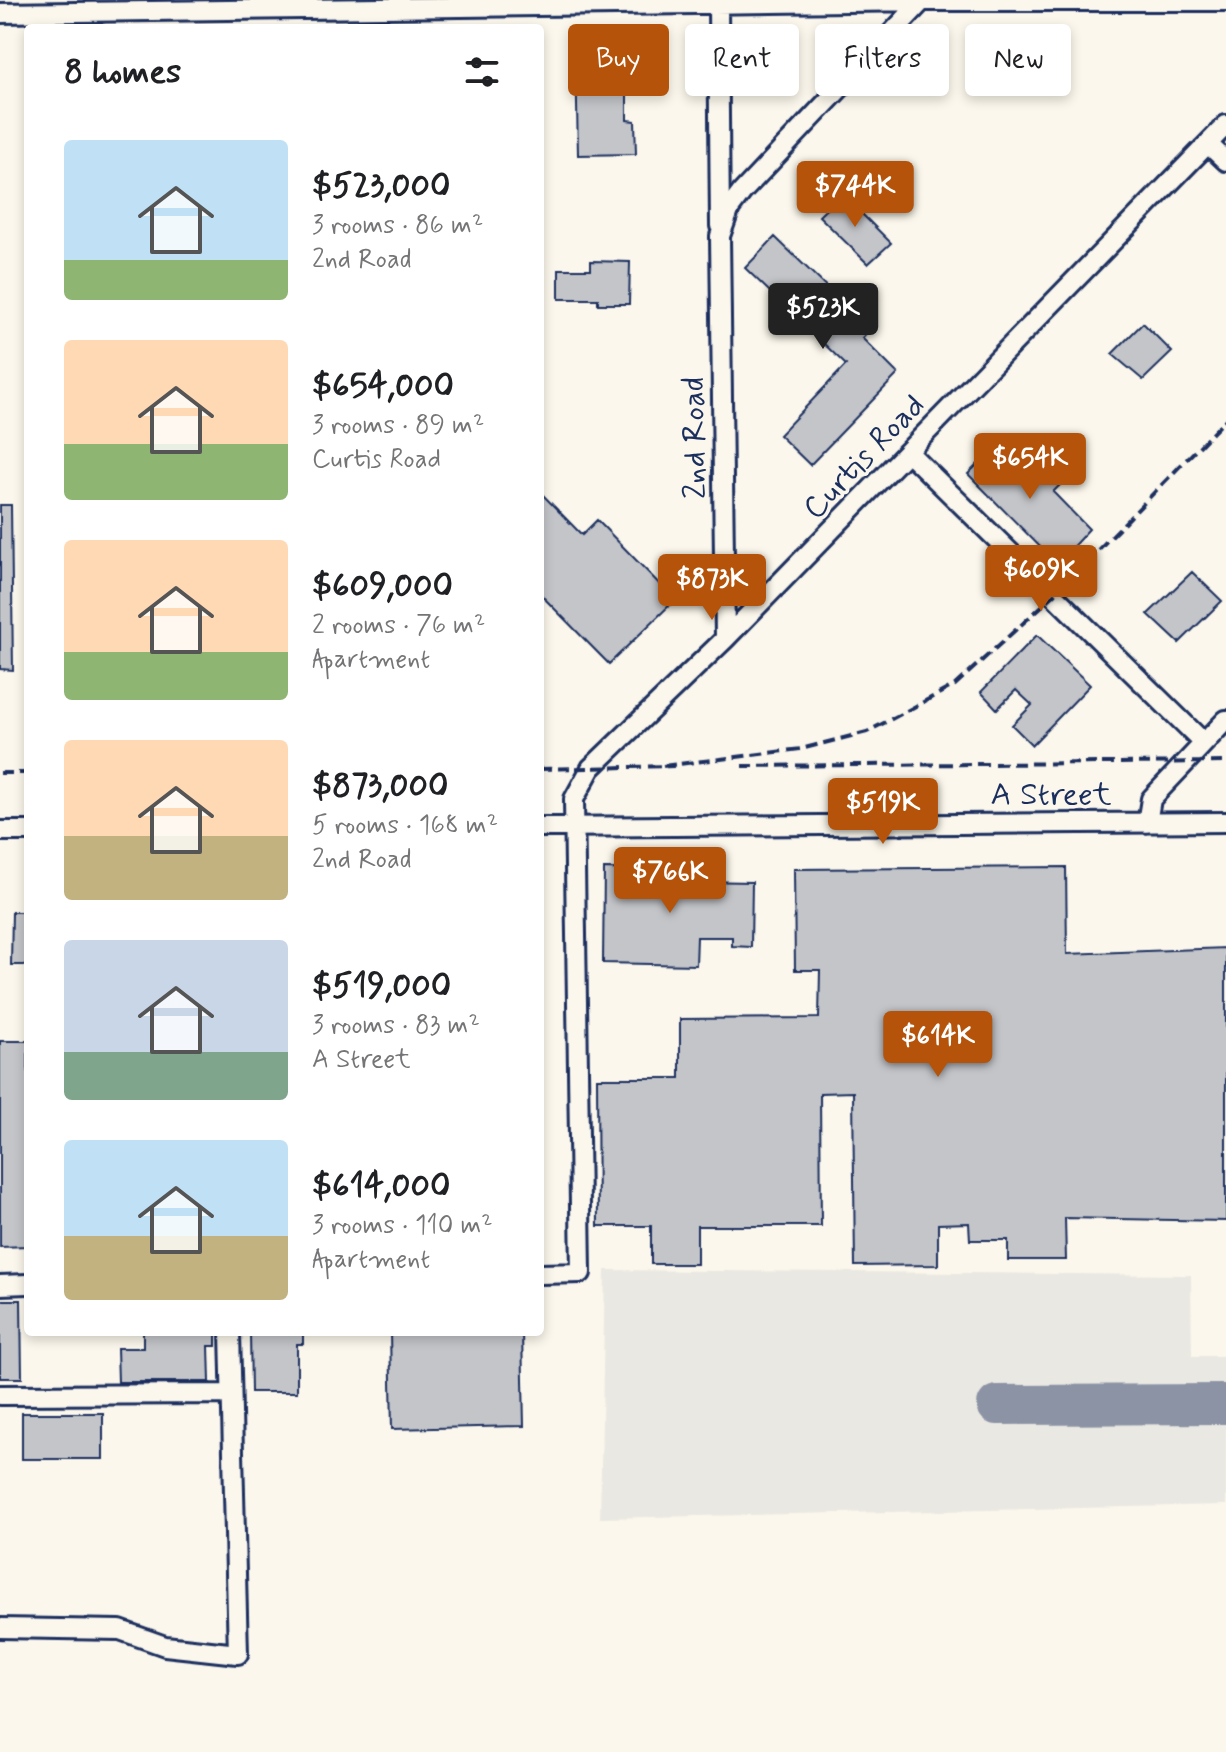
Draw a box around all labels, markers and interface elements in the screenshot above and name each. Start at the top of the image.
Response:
chip: Buy [568,24,669,96]
chip: Rent [685,24,799,96]
chip: Filters [815,24,949,96]
chip: New [965,24,1071,96]
text: 8 homes [64,50,181,95]
icon: filters [460,50,504,94]
pin: $744K [799,161,911,229]
text: $523,000 [312,164,450,209]
text: $744K [815,170,895,204]
icon: home [128,172,224,268]
text: 3 rooms · 86 m² [312,209,483,243]
text: 2nd Road [312,243,412,277]
pin: $523K [767,283,879,351]
text: $523K [786,292,860,326]
text: $654,000 [312,364,454,409]
icon: home [128,372,224,468]
street label: 2nd Road [673,376,717,500]
street label: Curtis Road [794,386,935,529]
text: 3 rooms · 89 m² [312,409,484,443]
pin: $654K [974,433,1086,501]
text: $654K [992,442,1068,476]
text: Curtis Road [312,443,441,477]
pin: $609K [985,545,1097,613]
pin: $873K [656,554,768,622]
text: $609K [1003,554,1079,588]
text: $873K [676,563,748,597]
text: $609,000 [312,564,453,609]
icon: home [128,572,224,668]
text: 2 rooms · 76 m² [312,609,485,643]
text: Apartment [312,643,430,677]
text: $873,000 [312,764,448,809]
icon: home [128,772,224,868]
street label: A Street [990,774,1112,816]
pin: $519K [827,778,939,846]
text: $519K [846,787,920,821]
text: 5 rooms · 168 m² [312,809,498,843]
text: 2nd Road [312,843,412,877]
pin: $766K [614,847,726,915]
text: $766K [632,856,708,890]
text: $519,000 [312,964,451,1009]
icon: home [128,972,224,1068]
text: 3 rooms · 83 m² [312,1009,480,1043]
pin: $614K [882,1011,994,1079]
text: $614K [901,1020,975,1054]
text: A Street [312,1043,410,1077]
text: $614,000 [312,1164,450,1209]
icon: home [128,1172,224,1268]
text: 3 rooms · 110 m² [312,1209,493,1243]
text: Apartment [312,1243,430,1277]

